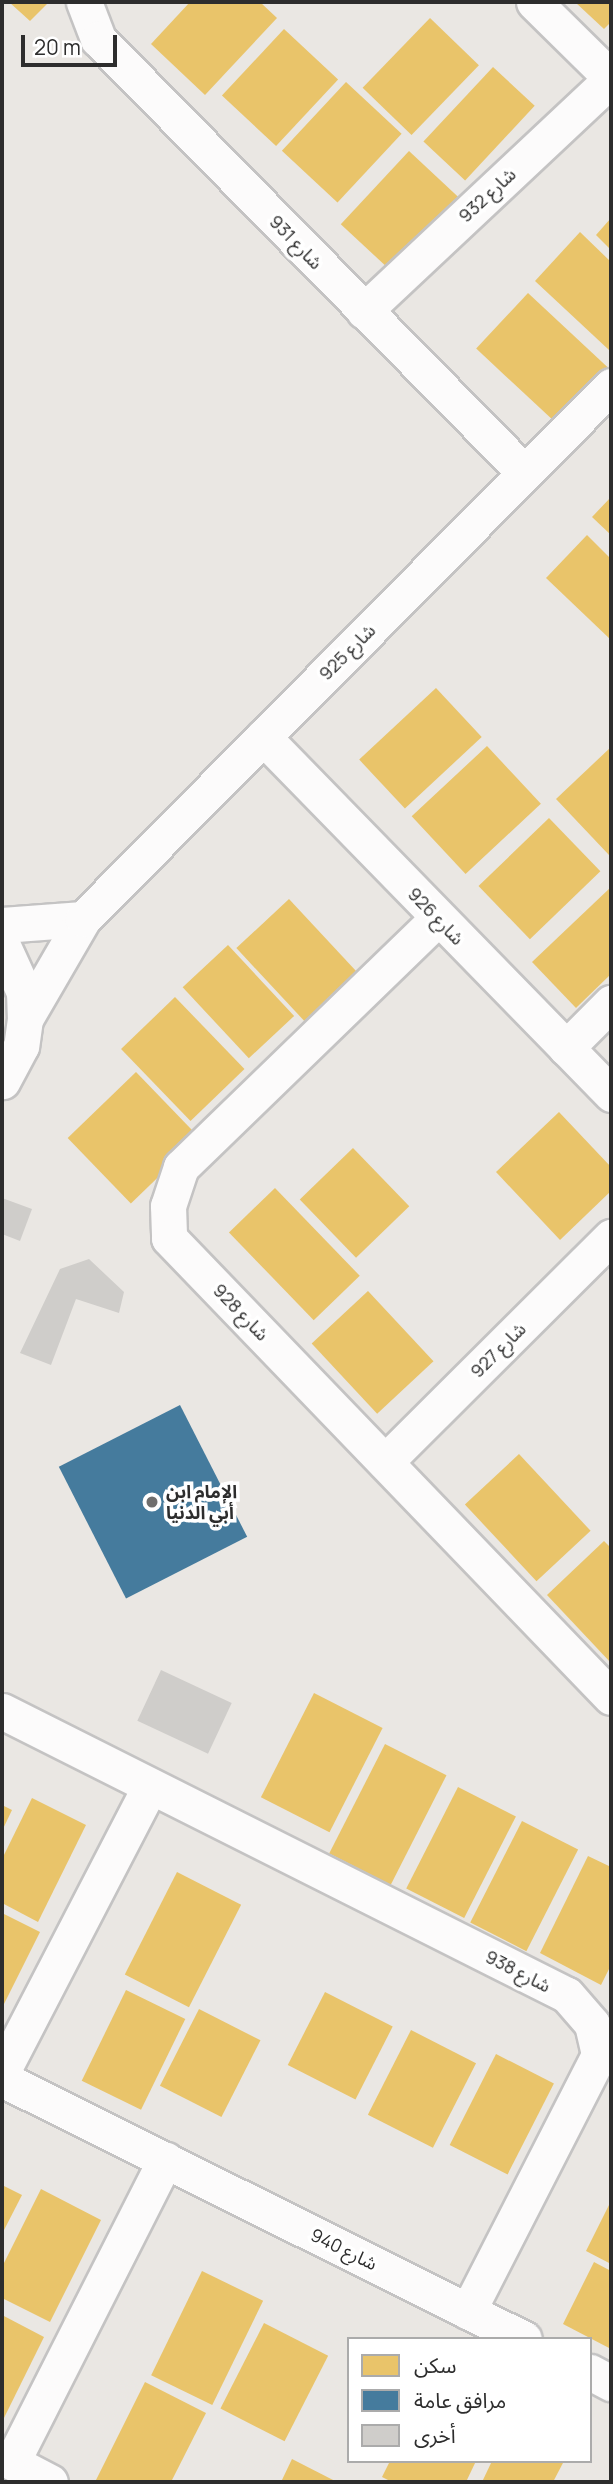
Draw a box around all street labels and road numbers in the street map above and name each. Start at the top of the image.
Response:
street label: شارع 932 [454,163,520,227]
street label: شارع 931 [265,210,327,274]
street label: شارع 925 [314,619,380,685]
street label: شارع 926 [403,883,469,949]
street label: شارع 928 [209,1279,273,1345]
street label: شارع 927 [466,1318,530,1382]
street label: شارع 938 [482,1945,554,1997]
street label: شارع 940 [307,2224,381,2274]

